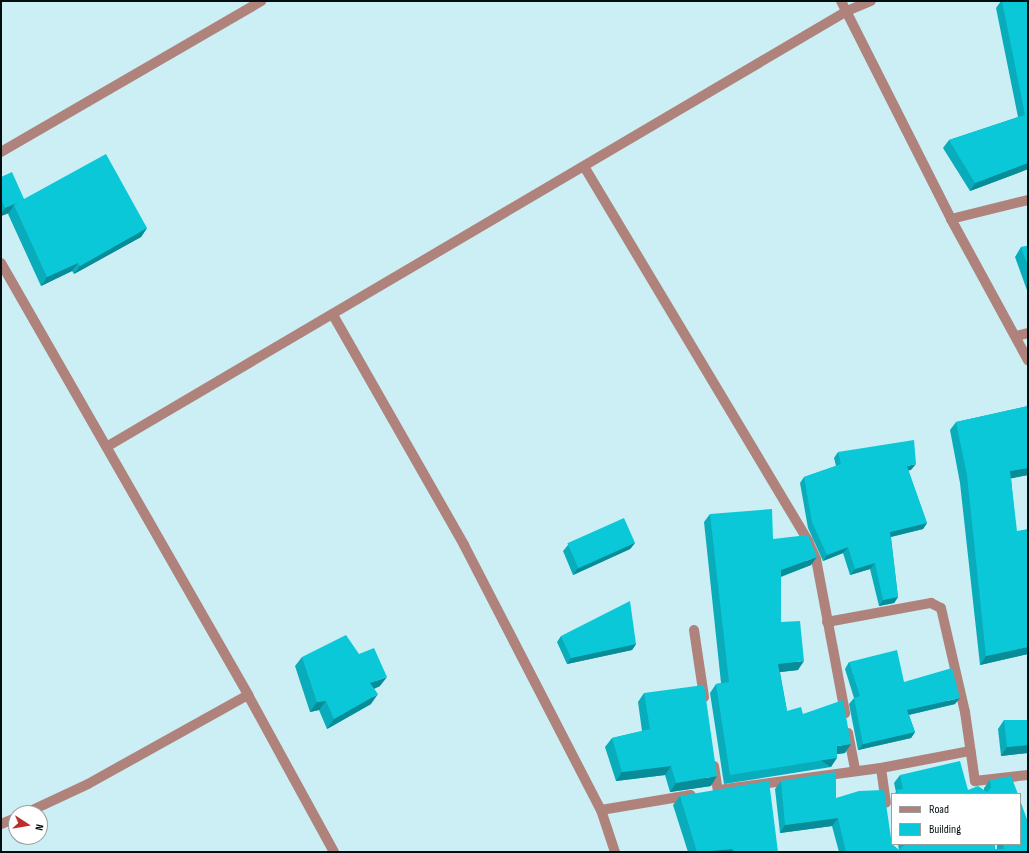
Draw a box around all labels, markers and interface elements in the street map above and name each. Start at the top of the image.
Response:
legend [891,793,1021,845]
text: Road [929,802,949,817]
north arrow [8,805,48,845]
text: Building [929,822,961,837]
text: N [32,823,46,832]

